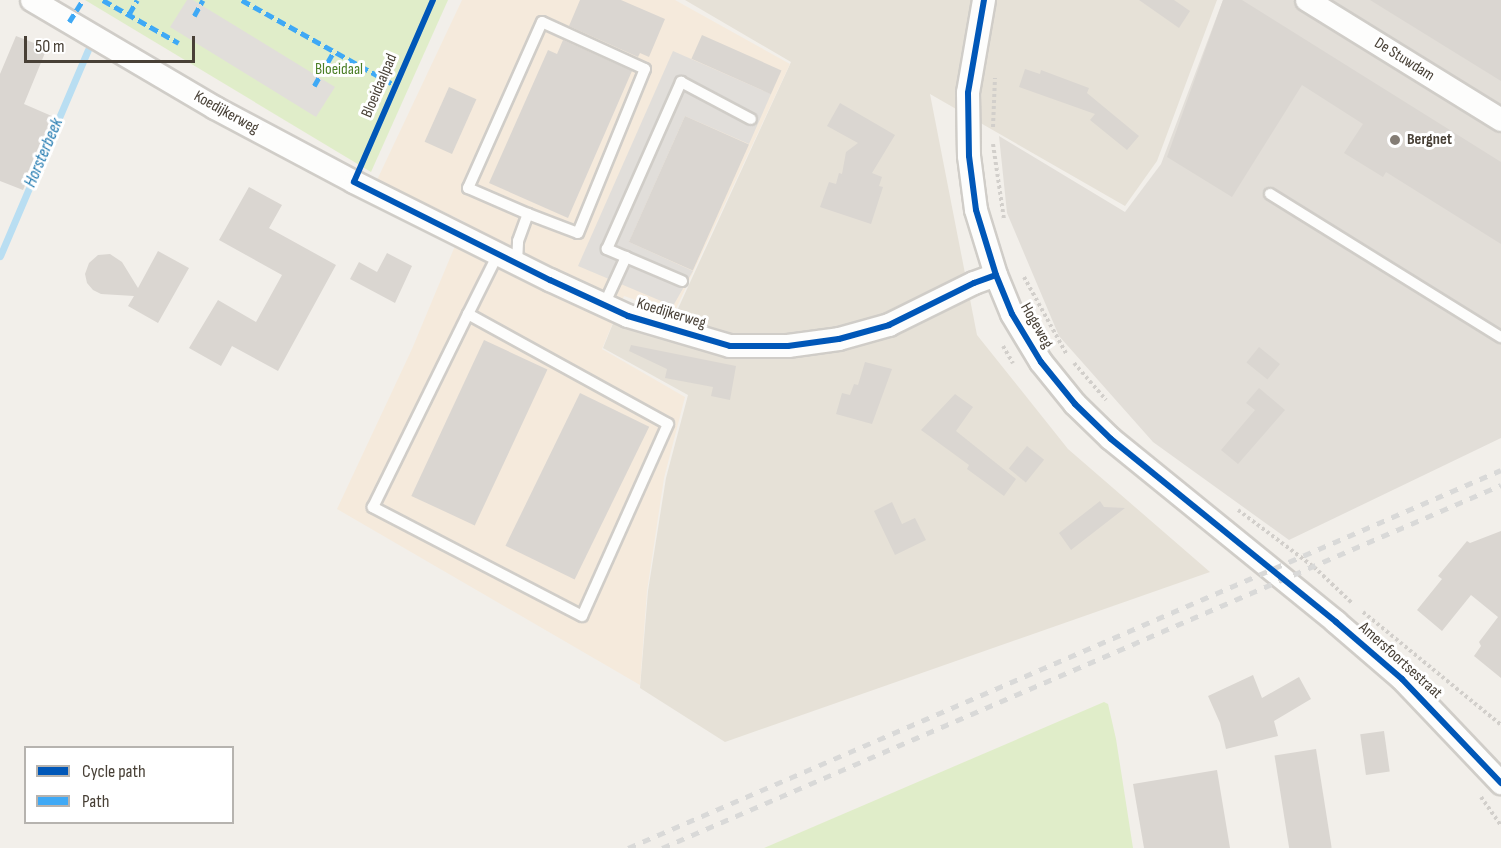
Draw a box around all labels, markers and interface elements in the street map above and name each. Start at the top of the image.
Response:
scale bar [27,24,198,62]
street label: De Stuwdam [1370,34,1438,86]
text: 50 m [35,36,65,57]
street label: Bloeidaalpad [358,51,402,121]
park label: Bloeidaal [315,60,363,80]
street label: Koedijkerweg [190,87,262,139]
water label: Horsterbeek [20,115,68,191]
place label: Bergnet [1407,130,1452,150]
marker: Bergnet [1388,133,1402,147]
street label: Koedijkerweg [634,294,708,334]
street label: Hogeweg [1015,300,1057,352]
street label: Amersfoortsestraat [1354,619,1446,703]
legend [24,746,234,824]
text: Cycle path [82,761,146,782]
text: Path [82,791,110,812]

